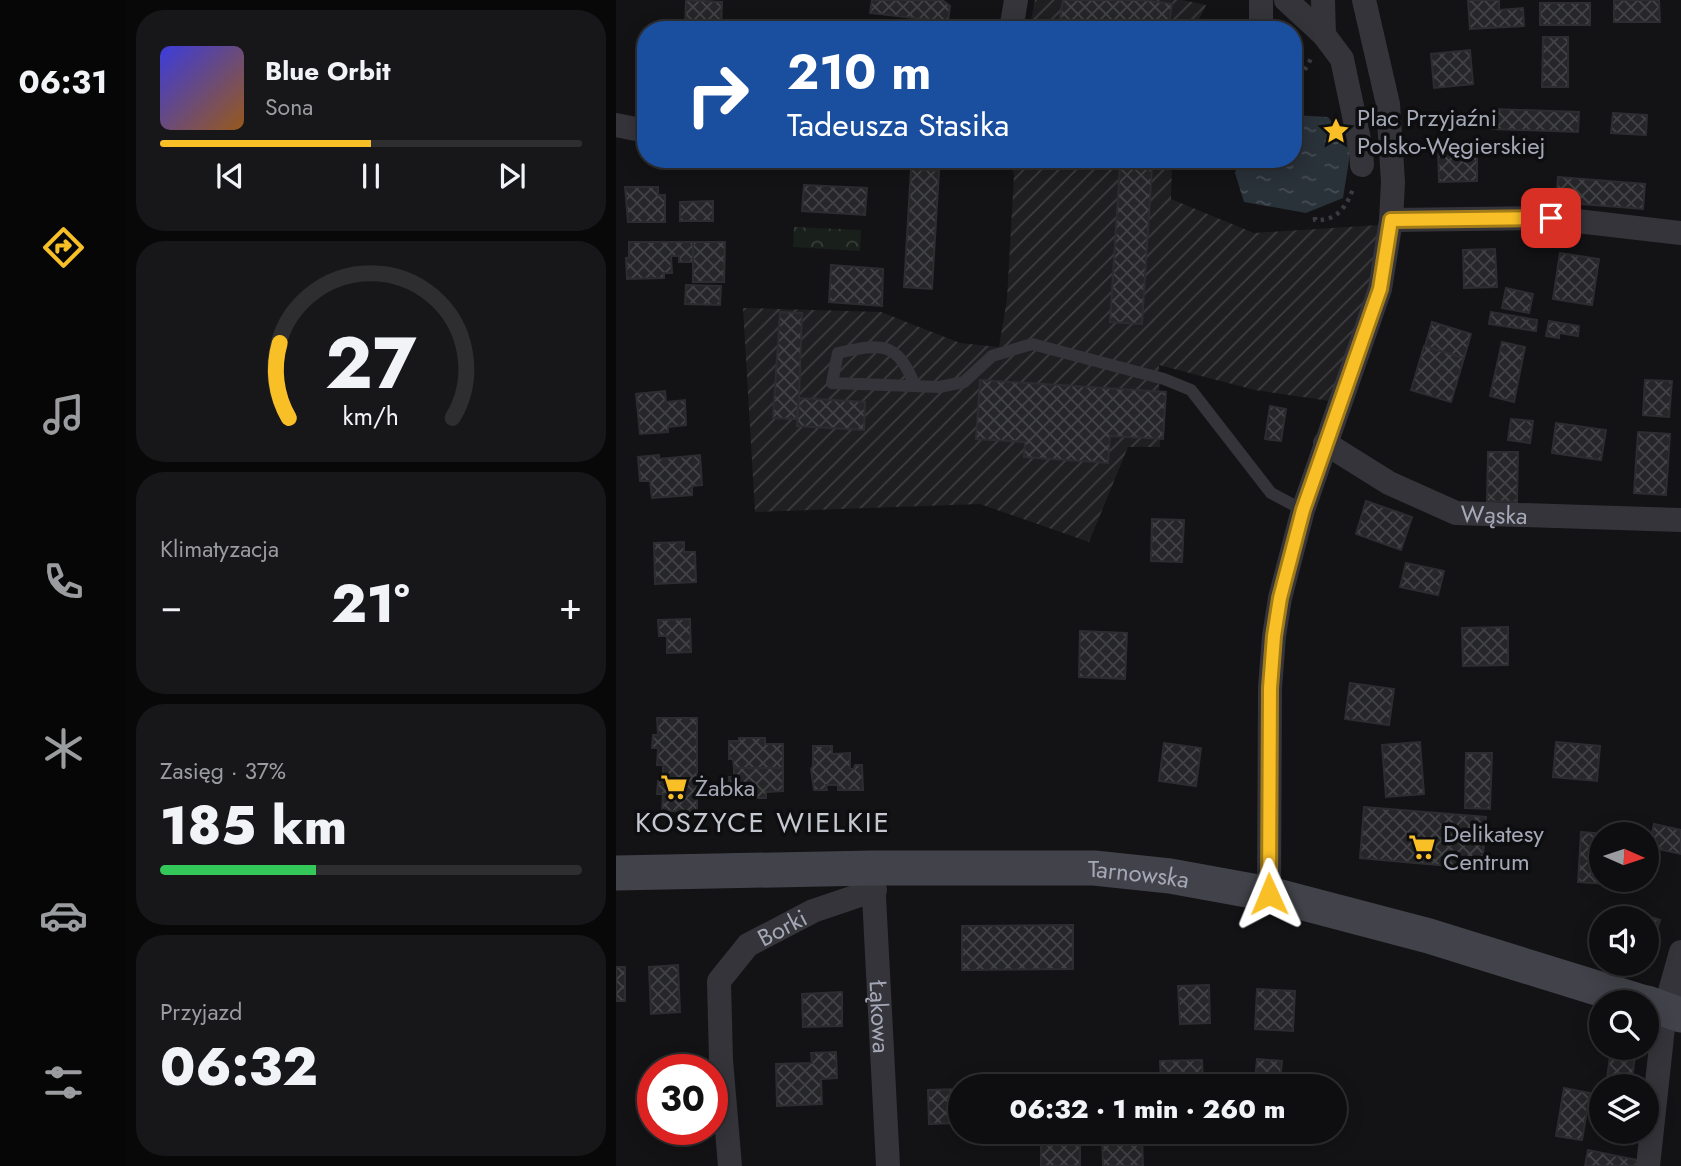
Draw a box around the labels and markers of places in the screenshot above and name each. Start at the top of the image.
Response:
place label: Plac Przyjaźni Polsko-Węgierskiej [1357,100,1546,163]
place icon: Plac Przyjaźni Polsko-Węgierskiej [1321,116,1351,146]
pin [1521,188,1581,248]
place label: Żabka [695,770,755,805]
supermarket icon: Żabka [659,772,689,802]
place label: Delikatesy Centrum [1443,816,1544,879]
supermarket icon: Delikatesy Centrum [1407,832,1437,862]

